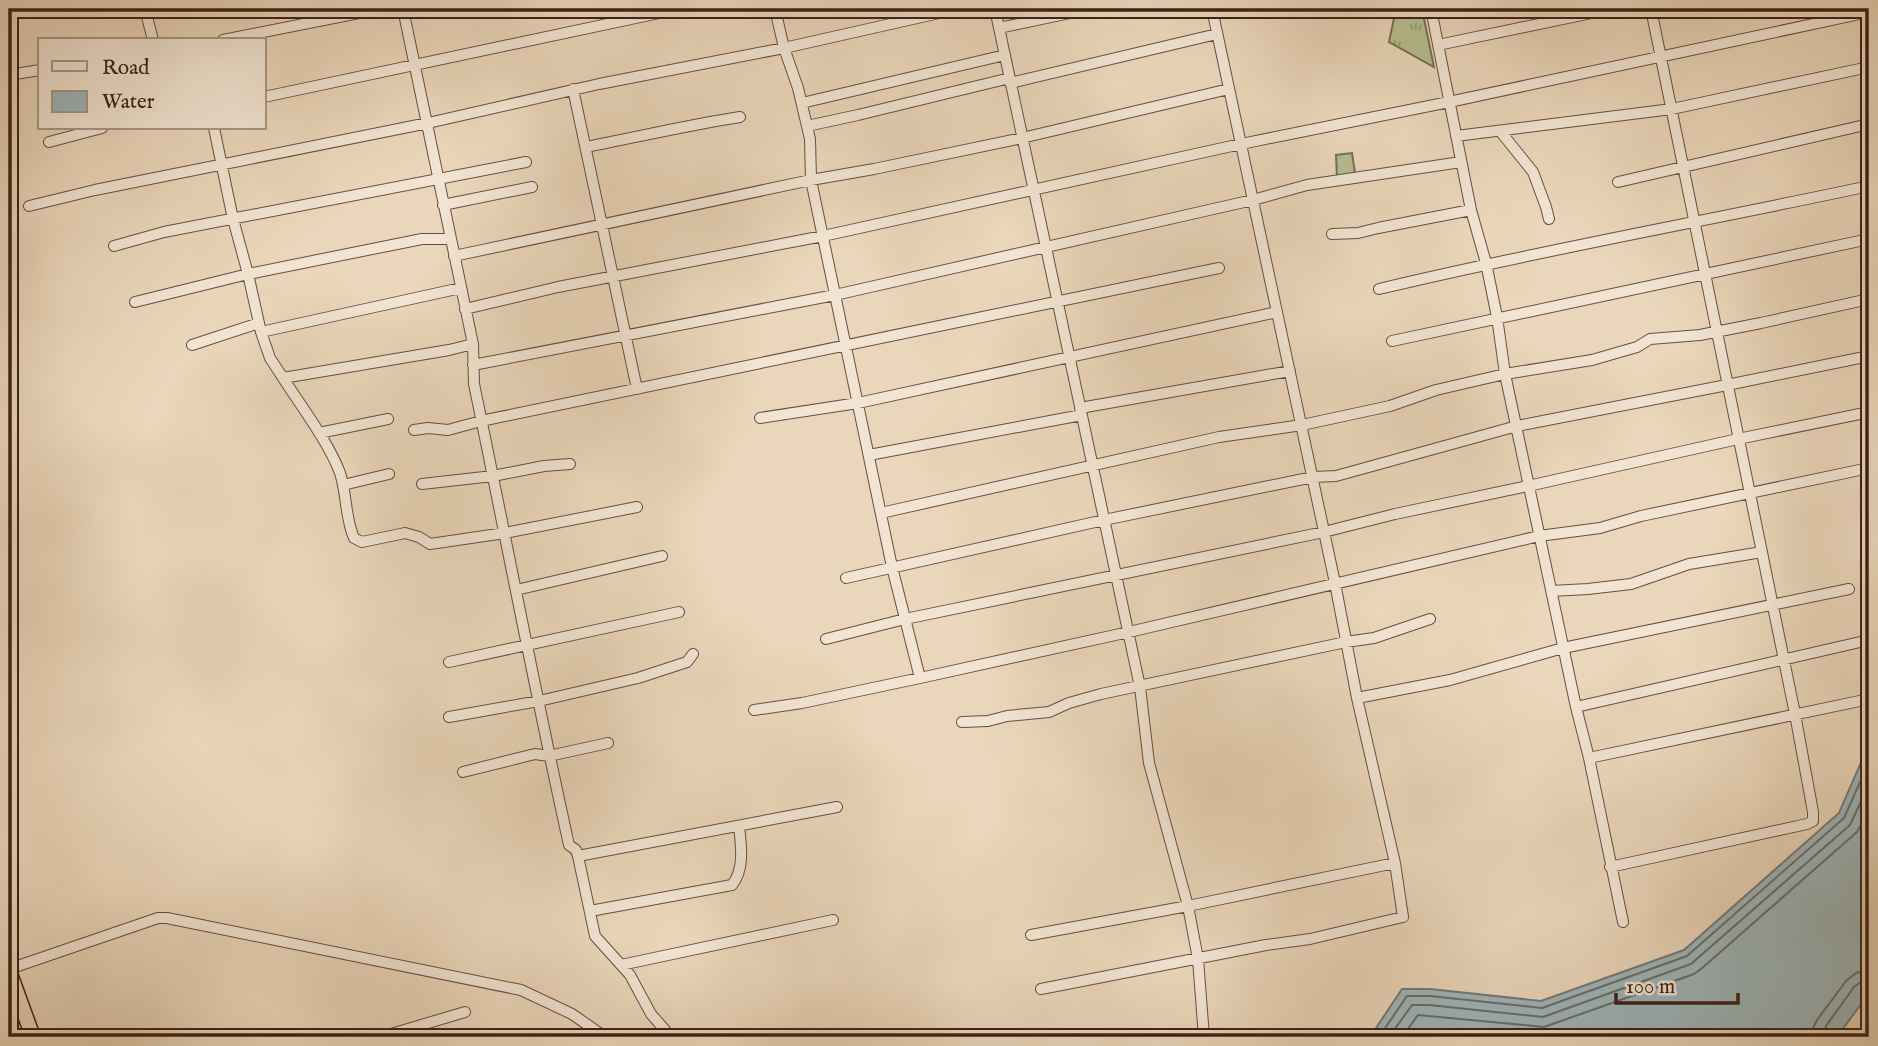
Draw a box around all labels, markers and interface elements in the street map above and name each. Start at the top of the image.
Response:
legend [38,38,266,130]
text: Road [102,55,150,82]
text: Water [102,89,155,116]
scale bar [1616,962,1738,1006]
text: 100 m [1626,974,1675,1001]

